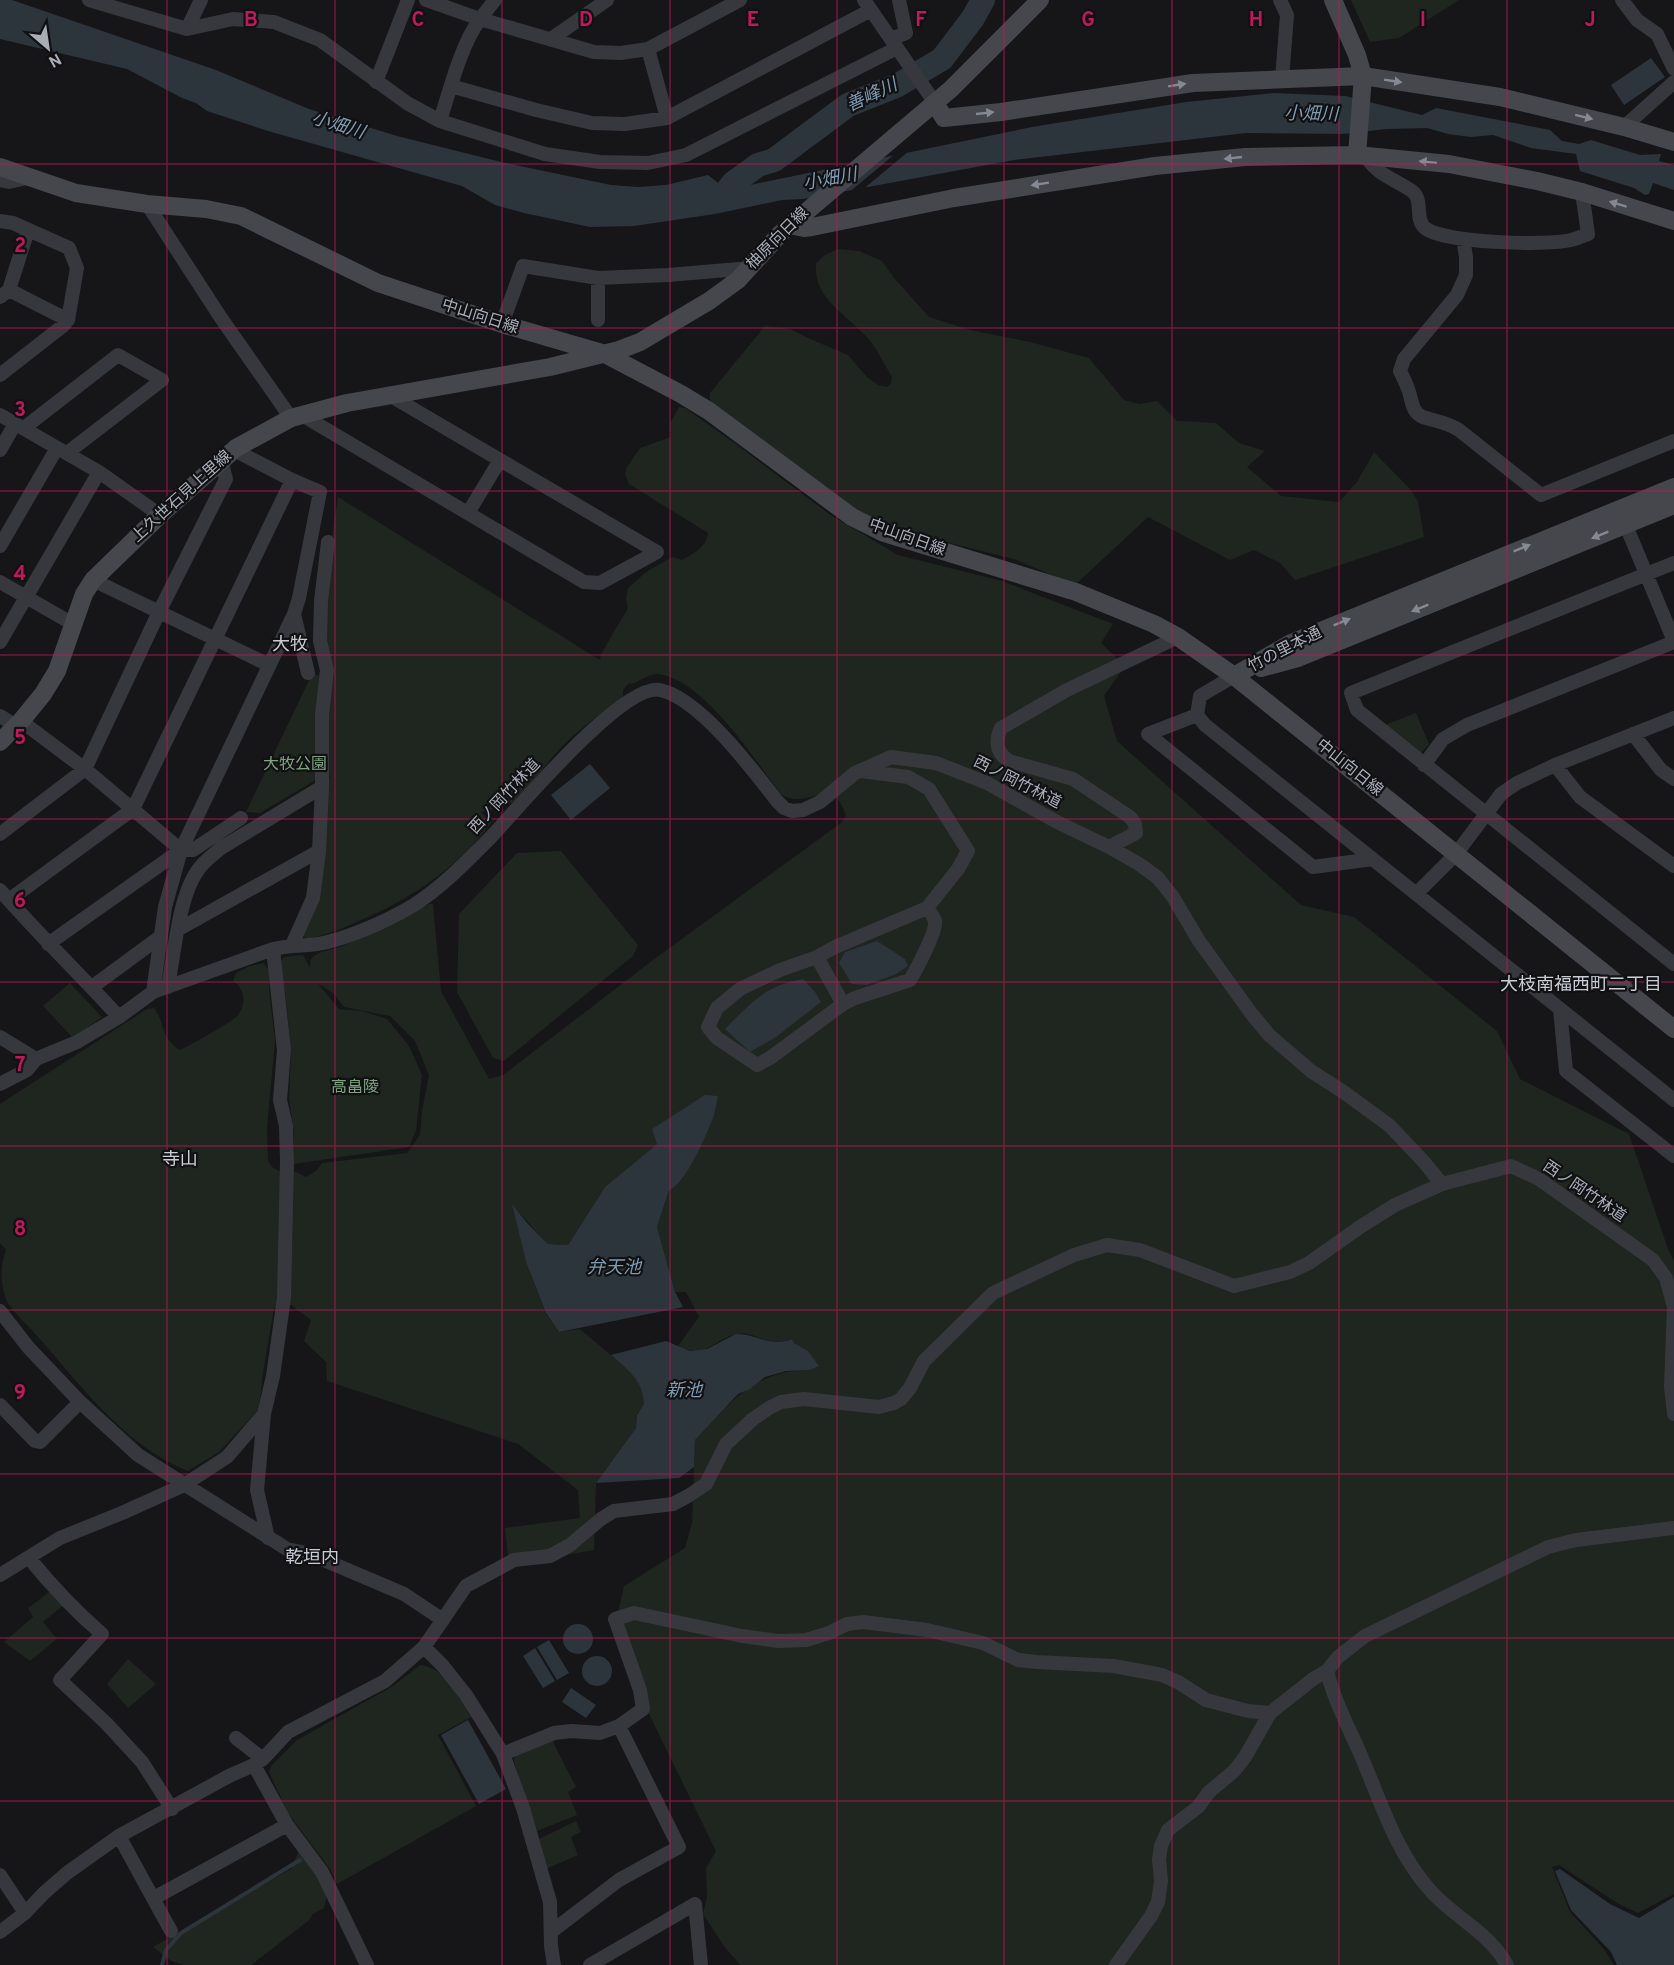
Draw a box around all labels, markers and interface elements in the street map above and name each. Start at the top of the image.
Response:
text: B [244,8,258,34]
text: C [412,8,424,34]
text: D [579,8,593,34]
text: E [747,8,759,34]
text: F [915,8,927,34]
text: G [1081,8,1095,34]
text: H [1249,8,1263,34]
text: I [1420,8,1426,34]
text: J [1584,8,1596,34]
north arrow [18,18,78,78]
text: N [44,48,64,71]
water label: 善峰川 [843,73,903,118]
one-way arrow [1383,76,1402,85]
one-way arrow [1168,80,1187,89]
water label: 小畑川 [1284,103,1340,127]
water label: 小畑川 [309,107,369,145]
one-way arrow [975,108,994,118]
one-way arrow [1575,113,1593,123]
one-way arrow [1224,153,1243,163]
one-way arrow [1418,157,1437,167]
water label: 小畑川 [801,164,861,196]
one-way arrow [1031,180,1050,189]
one-way arrow [1609,198,1627,208]
street label: 柚原向日線 [743,204,813,274]
text: 2 [14,234,26,260]
street label: 中山向日線 [439,295,521,339]
text: 3 [14,398,26,424]
street label: 上久世石見上里線 [128,447,236,547]
street label: 中山向日線 [866,515,948,561]
one-way arrow [1591,530,1609,540]
one-way arrow [1513,543,1531,552]
text: 4 [14,562,26,588]
one-way arrow [1410,603,1428,613]
one-way arrow [1333,617,1351,626]
street label: 竹の里本通 [1245,623,1325,677]
district label: 大牧 [272,634,308,657]
text: 5 [14,726,26,752]
street label: 中山向日線 [1312,735,1386,801]
street label: 西ノ岡竹林道 [970,752,1064,814]
park label: 大牧公園 [263,755,327,775]
street label: 西ノ岡竹林道 [465,755,545,839]
text: 6 [14,889,26,915]
district label: 大枝南福西町二丁目 [1500,974,1662,997]
text: 7 [15,1053,25,1079]
park label: 高畠陵 [331,1078,379,1098]
district label: 寺山 [162,1149,198,1172]
street label: 西ノ岡竹林道 [1539,1157,1629,1227]
text: 8 [14,1217,26,1243]
water label: 弁天池 [587,1257,643,1280]
water label: 新池 [666,1380,704,1403]
text: 9 [14,1381,26,1407]
district label: 乾垣内 [285,1547,339,1570]

